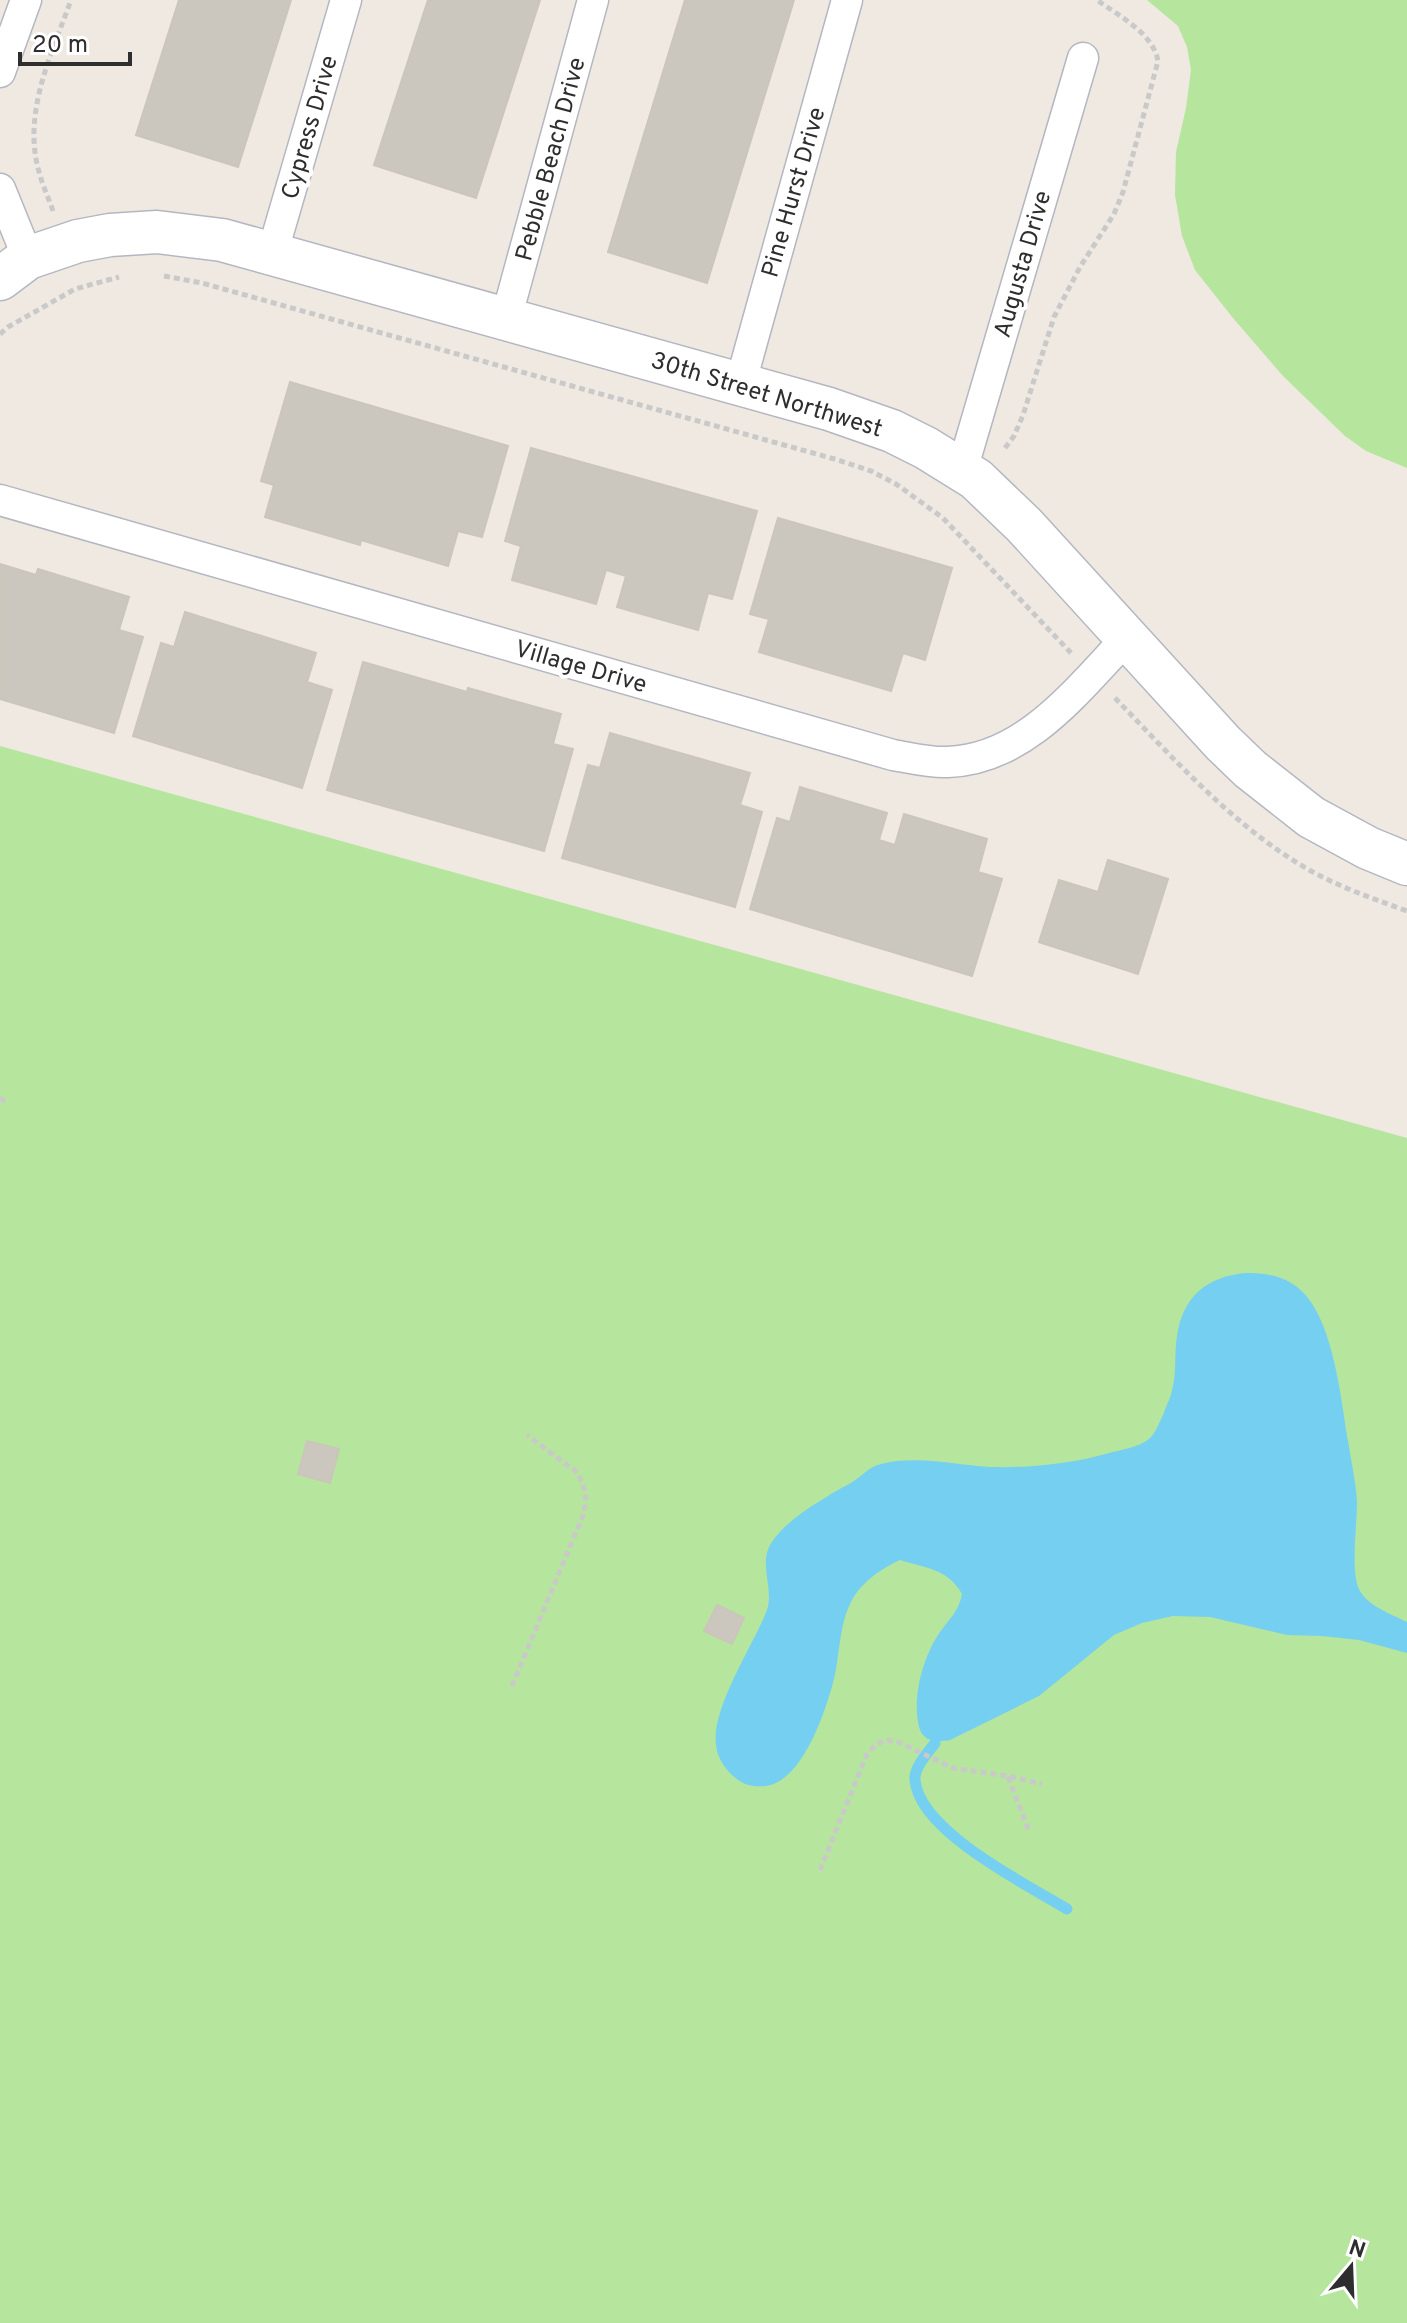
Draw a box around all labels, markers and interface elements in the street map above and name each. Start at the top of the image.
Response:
scale bar [20,16,130,66]
text: 20 m [32,31,88,61]
street label: Cypress Drive [276,52,346,203]
street label: Pebble Beach Drive [510,54,594,265]
street label: Pine Hurst Drive [756,104,834,281]
street label: Augusta Drive [989,188,1059,342]
street label: 30th Street Northwest [647,346,886,445]
street label: Village Drive [511,635,650,701]
north arrow [1311,2227,1391,2307]
text: N [1345,2235,1369,2266]

